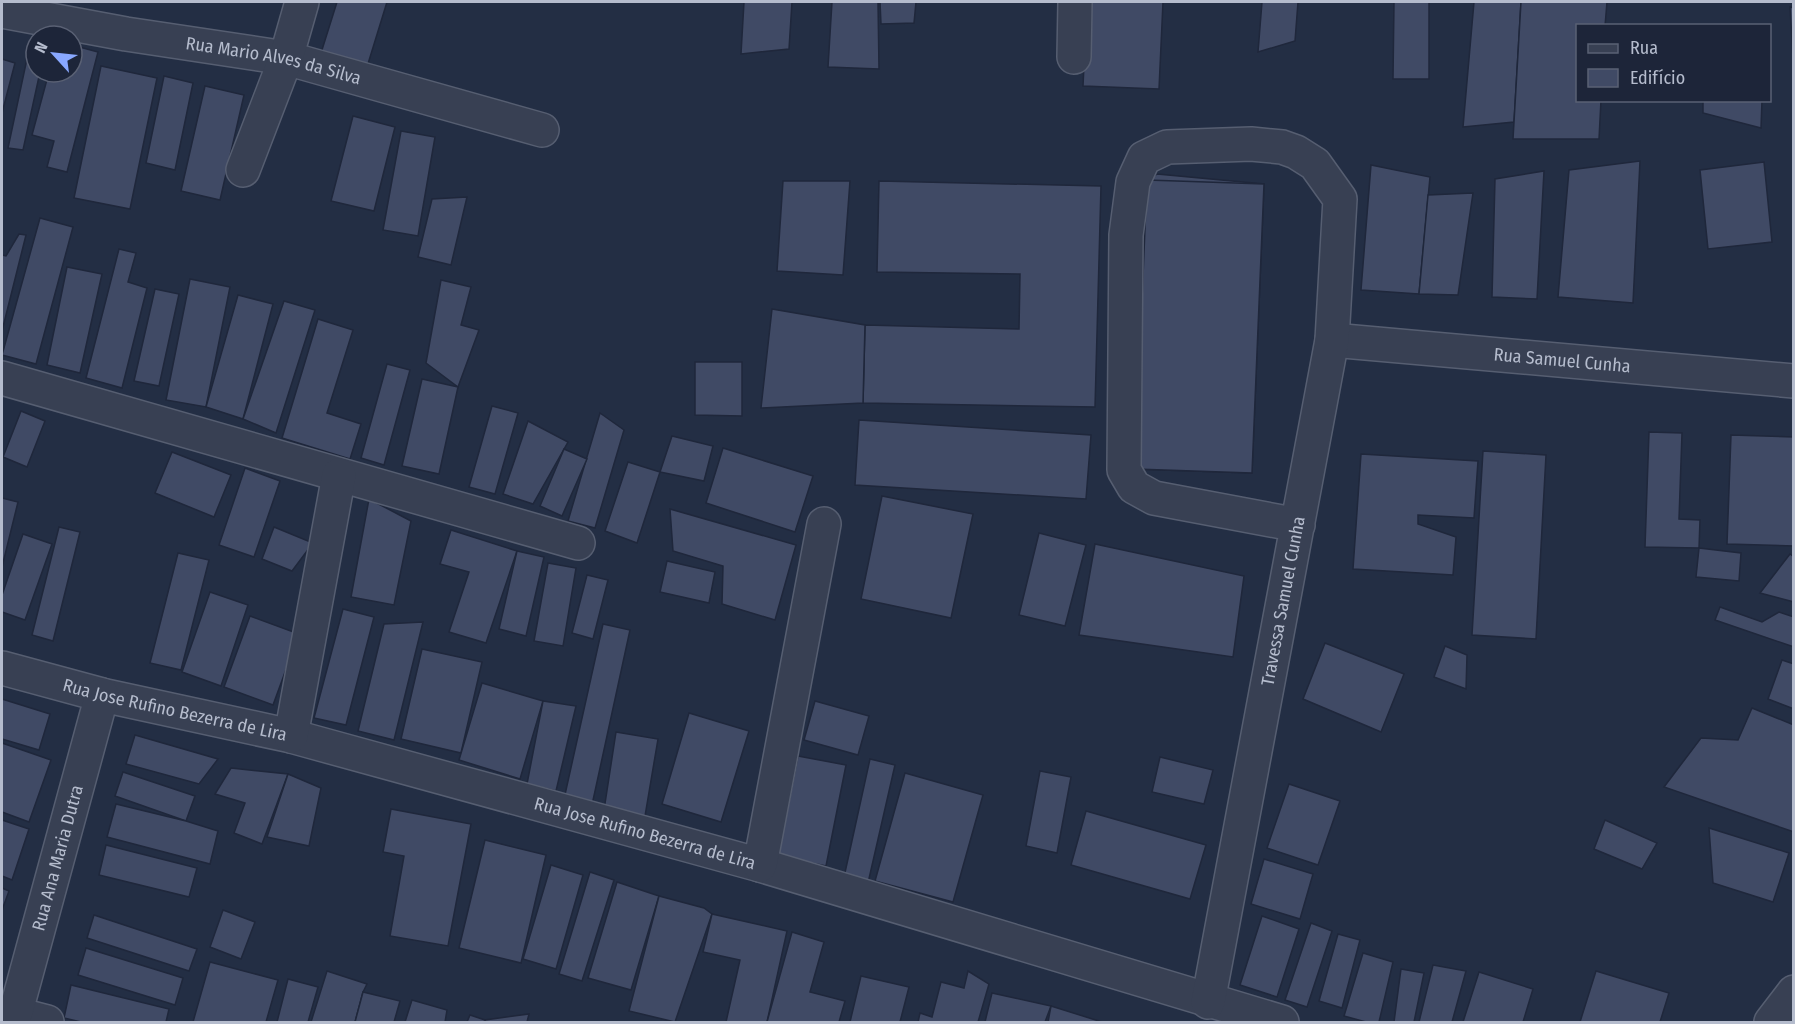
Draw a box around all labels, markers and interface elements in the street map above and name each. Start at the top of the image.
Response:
north arrow [24,24,84,84]
legend [1576,24,1771,102]
street label: Rua Mario Alves da Silva [184,32,364,90]
text: Rua [1630,37,1658,59]
text: N [30,39,52,56]
text: Edifício [1630,67,1685,89]
street label: Rua Samuel Cunha [1493,343,1632,377]
street label: Travessa Samuel Cunha [1256,514,1310,688]
street label: Rua Jose Rufino Bezerra de Lira [60,674,289,746]
street label: Rua Ana Maria Dutra [27,782,88,933]
street label: Rua Jose Rufino Bezerra de Lira [532,792,758,874]

